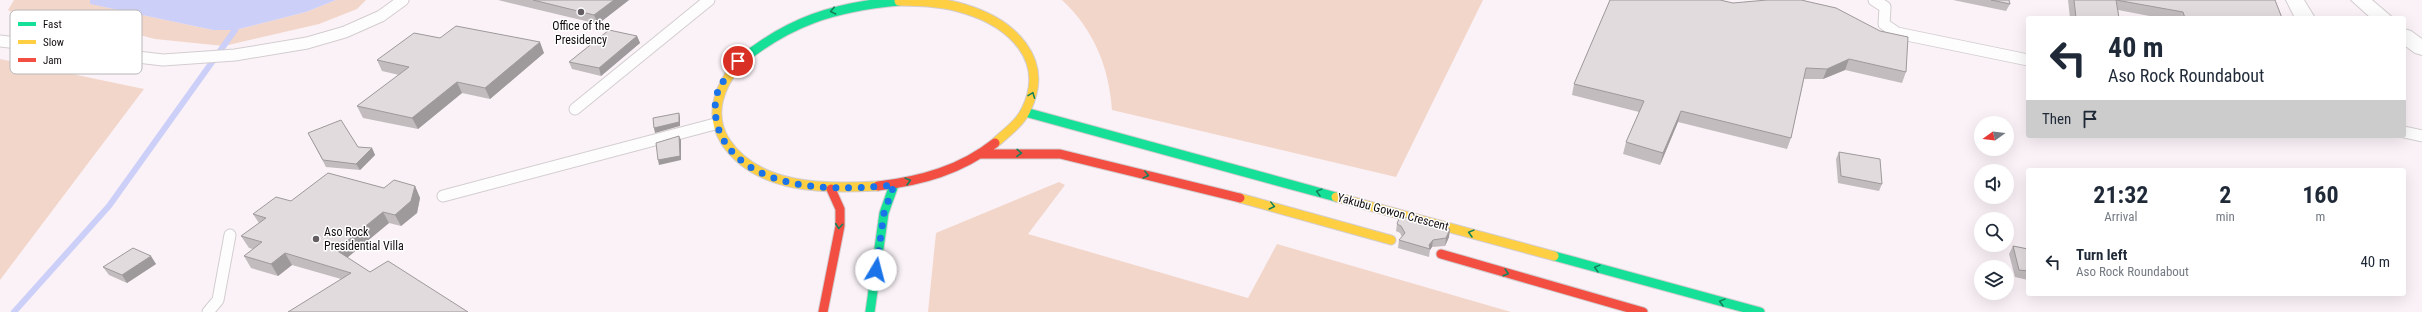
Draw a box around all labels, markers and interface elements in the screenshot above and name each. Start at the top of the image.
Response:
one-way arrow [829,6,836,15]
marker: Office of the Presidency [576,7,586,17]
legend [10,10,142,74]
text: Fast [43,18,62,31]
place label: Office of the Presidency [552,19,610,47]
text: 40 m [2108,31,2164,64]
icon: left [2042,32,2094,84]
text: Slow [43,36,64,49]
pin [721,44,755,78]
icon: arrive [727,50,749,72]
text: Jam [43,54,62,67]
text: Aso Rock Roundabout [2108,65,2264,86]
one-way arrow [1028,91,1036,98]
icon: arrive [2079,108,2101,130]
text: Then [2042,110,2071,128]
north arrow [1974,116,2014,156]
map controls [1974,116,2014,300]
one-way arrow [1016,149,1022,158]
button: sound [1974,164,2014,204]
one-way arrow [1143,170,1150,178]
one-way arrow [904,177,911,186]
text: 21:32 [2093,181,2148,209]
text: 2 [2219,181,2231,209]
text: 160 [2302,181,2339,209]
one-way arrow [1316,188,1323,197]
street label: Yakubu Gowon Crescent [1336,190,1451,234]
one-way arrow [1269,202,1276,210]
text: Arrival [2104,209,2137,224]
text: min [2216,209,2235,224]
text: m [2316,209,2325,224]
button: search [1974,212,2014,252]
one-way arrow [835,223,844,229]
place label: Aso Rock Presidential Villa [324,225,404,253]
one-way arrow [1468,230,1475,238]
marker: Aso Rock Presidential Villa [311,234,321,244]
text: Turn left [2076,246,2127,264]
position arrow [855,249,897,291]
icon: left [2042,251,2064,273]
text: 40 m [2360,253,2390,271]
button: layers [1974,260,2014,300]
one-way arrow [1594,264,1600,272]
text: Aso Rock Roundabout [2076,264,2189,279]
one-way arrow [1502,268,1509,277]
one-way arrow [1719,298,1726,307]

